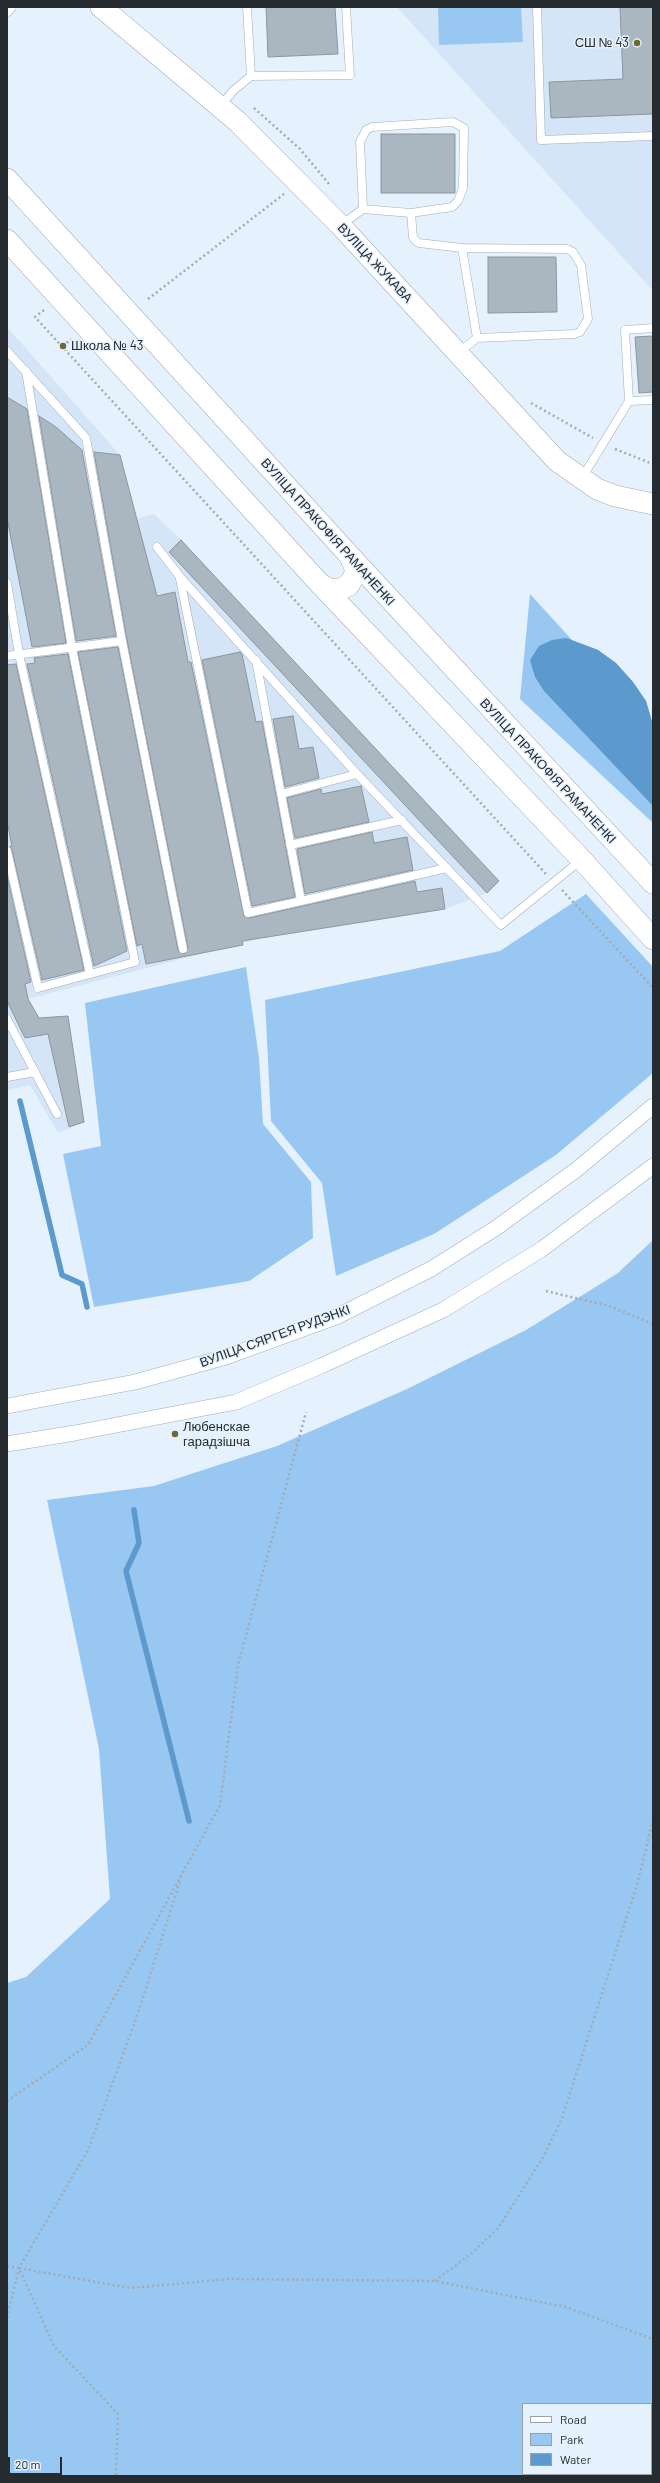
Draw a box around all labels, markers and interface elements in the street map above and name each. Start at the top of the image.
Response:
place label: СШ № 43 [575,35,629,51]
marker: СШ № 43 [632,38,642,48]
street label: ВУЛІЦА ЖУКАВА [334,220,416,306]
place label: Школа № 43 [71,338,144,354]
marker: Школа № 43 [58,341,68,351]
street label: ВУЛІЦА ПРАКОФІЯ РАМАНЕНКІ [258,455,398,609]
street label: ВУЛІЦА ПРАКОФІЯ РАМАНЕНКІ [477,695,619,847]
street label: ВУЛІЦА СЯРГЕЯ РУДЭНКІ [198,1301,352,1371]
place label: Любенскае гарадзішча [183,1419,250,1450]
marker: Любенскае гарадзішча [170,1429,180,1439]
legend [522,2403,652,2475]
text: Road [560,2412,587,2426]
text: Park [560,2432,584,2446]
scale bar [10,2449,64,2475]
text: Water [560,2452,591,2466]
text: 20 m [15,2457,41,2471]

